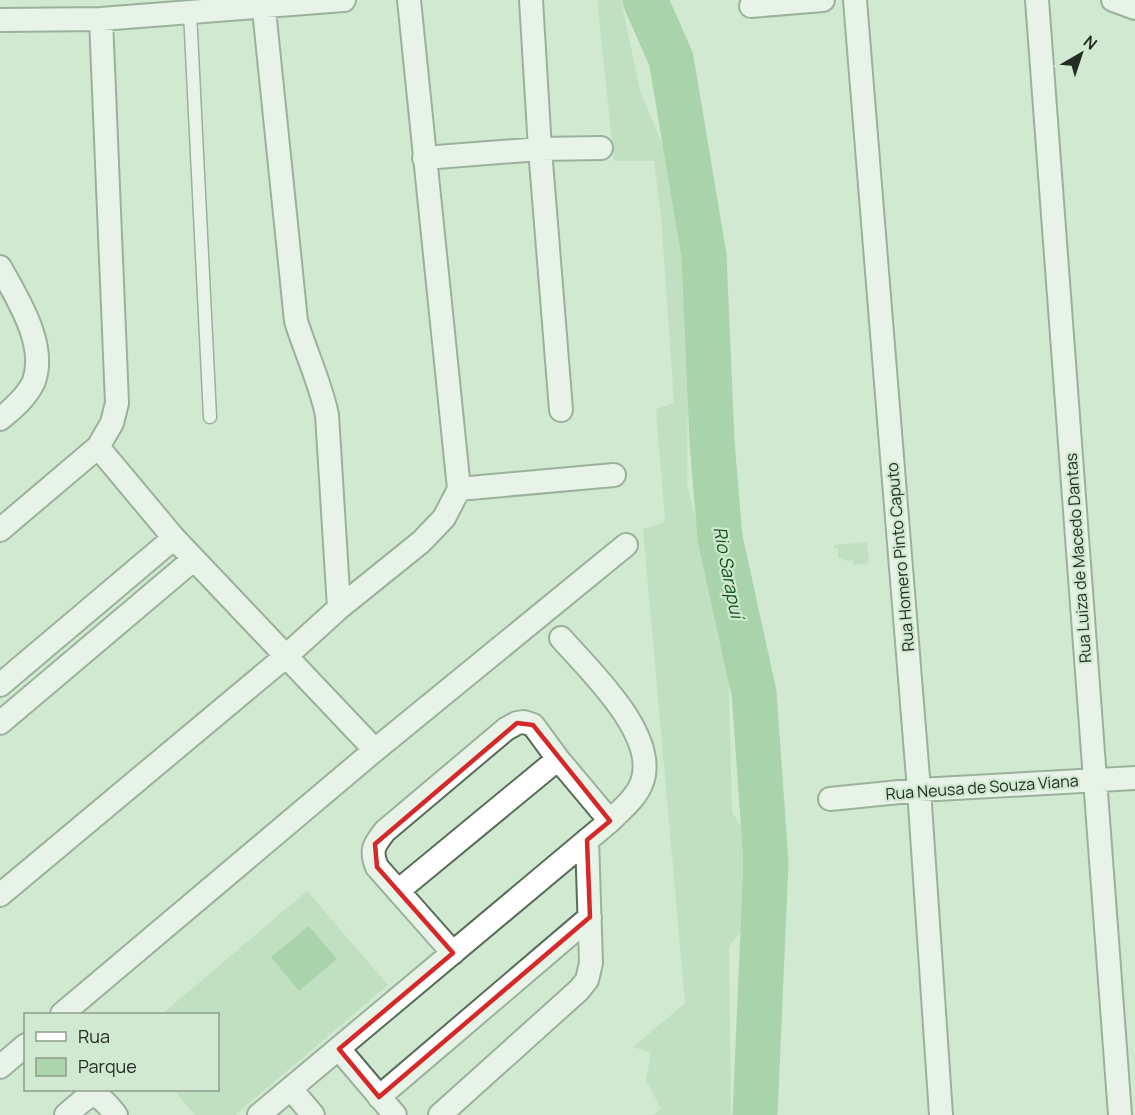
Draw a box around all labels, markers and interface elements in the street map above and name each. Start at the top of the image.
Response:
north arrow [1051,24,1111,84]
text: N [1079,30,1102,55]
street label: Rua Luiza de Macedo Dantas [1060,452,1096,664]
street label: Rua Homero Pinto Caputo [881,462,919,652]
water label: Rio Sarapuí [708,524,750,623]
street label: Rua Neusa de Souza Viana [885,769,1079,805]
legend [24,1013,219,1091]
text: Rua [78,1024,110,1048]
text: Parque [78,1054,137,1078]

